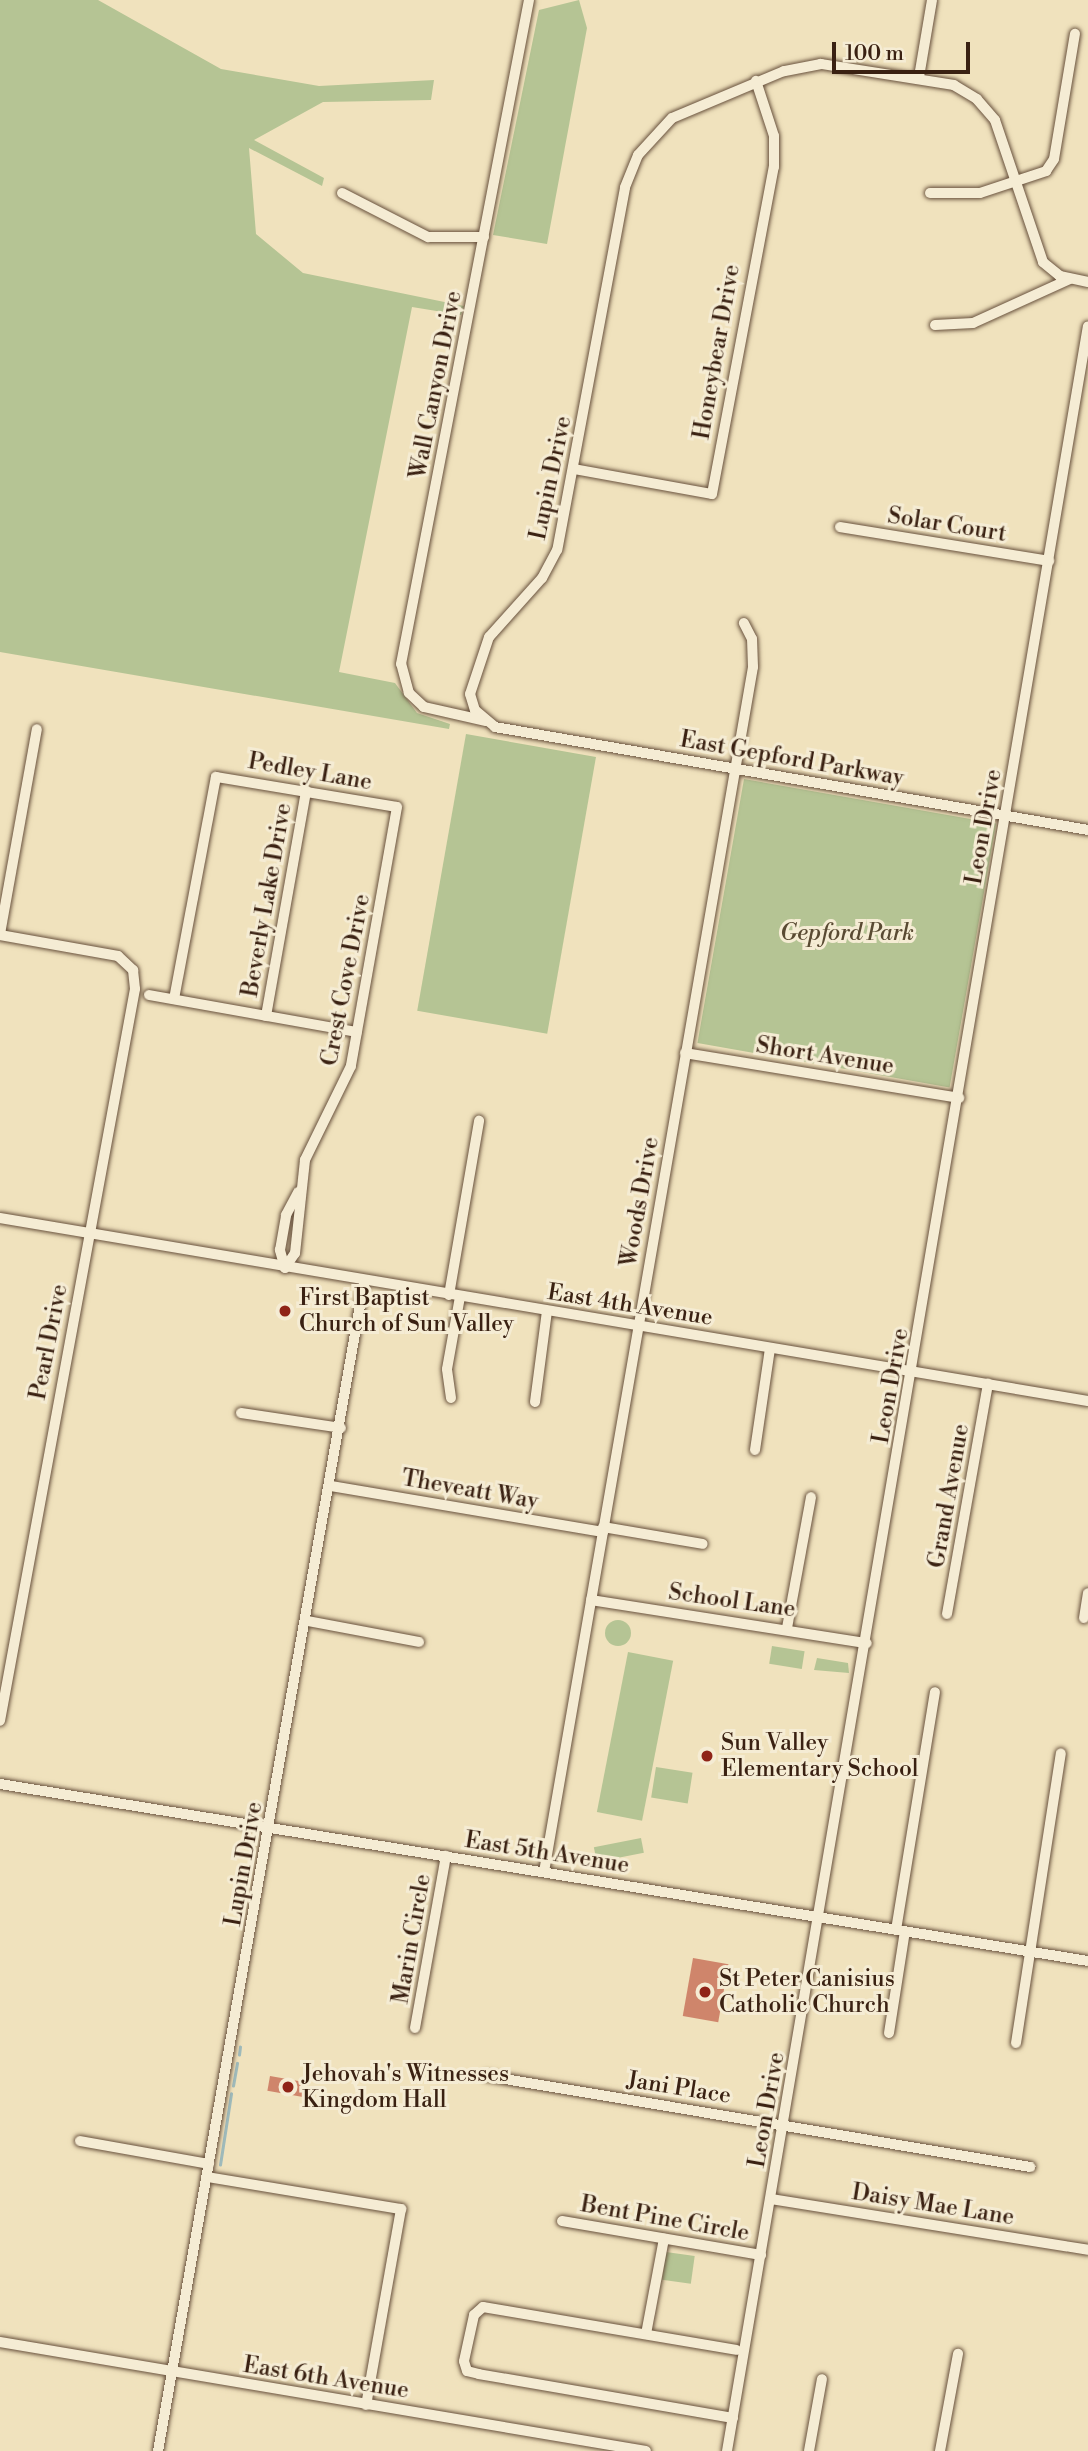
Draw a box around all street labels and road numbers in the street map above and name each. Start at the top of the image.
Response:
street label: Honeybear Drive [688,262,746,442]
street label: Wall Canyon Drive [404,289,468,481]
street label: Lupin Drive [524,413,578,543]
street label: Solar Court [886,502,1008,548]
street label: East Gepford Parkway [678,726,906,792]
street label: Pedley Lane [246,748,374,796]
street label: Leon Drive [960,767,1008,887]
street label: Beverly Lake Drive [236,801,298,999]
street label: Crest Cove Drive [316,892,376,1068]
street label: Short Avenue [754,1031,896,1081]
street label: Woods Drive [615,1135,665,1269]
street label: East 4th Avenue [545,1278,715,1332]
street label: Pearl Drive [24,1282,74,1402]
street label: Leon Drive [867,1326,915,1446]
street label: Grand Avenue [923,1422,975,1570]
street label: Theveatt Way [399,1464,541,1516]
street label: School Lane [667,1578,797,1624]
street label: Lupin Drive [219,1799,269,1929]
street label: East 5th Avenue [463,1826,631,1880]
street label: Marin Circle [387,1872,437,2006]
street label: Leon Drive [743,2050,791,2170]
street label: Jani Place [625,2066,733,2110]
street label: Daisy Mae Lane [850,2179,1016,2231]
street label: Bent Pine Circle [579,2191,751,2247]
street label: East 6th Avenue [241,2351,411,2405]

